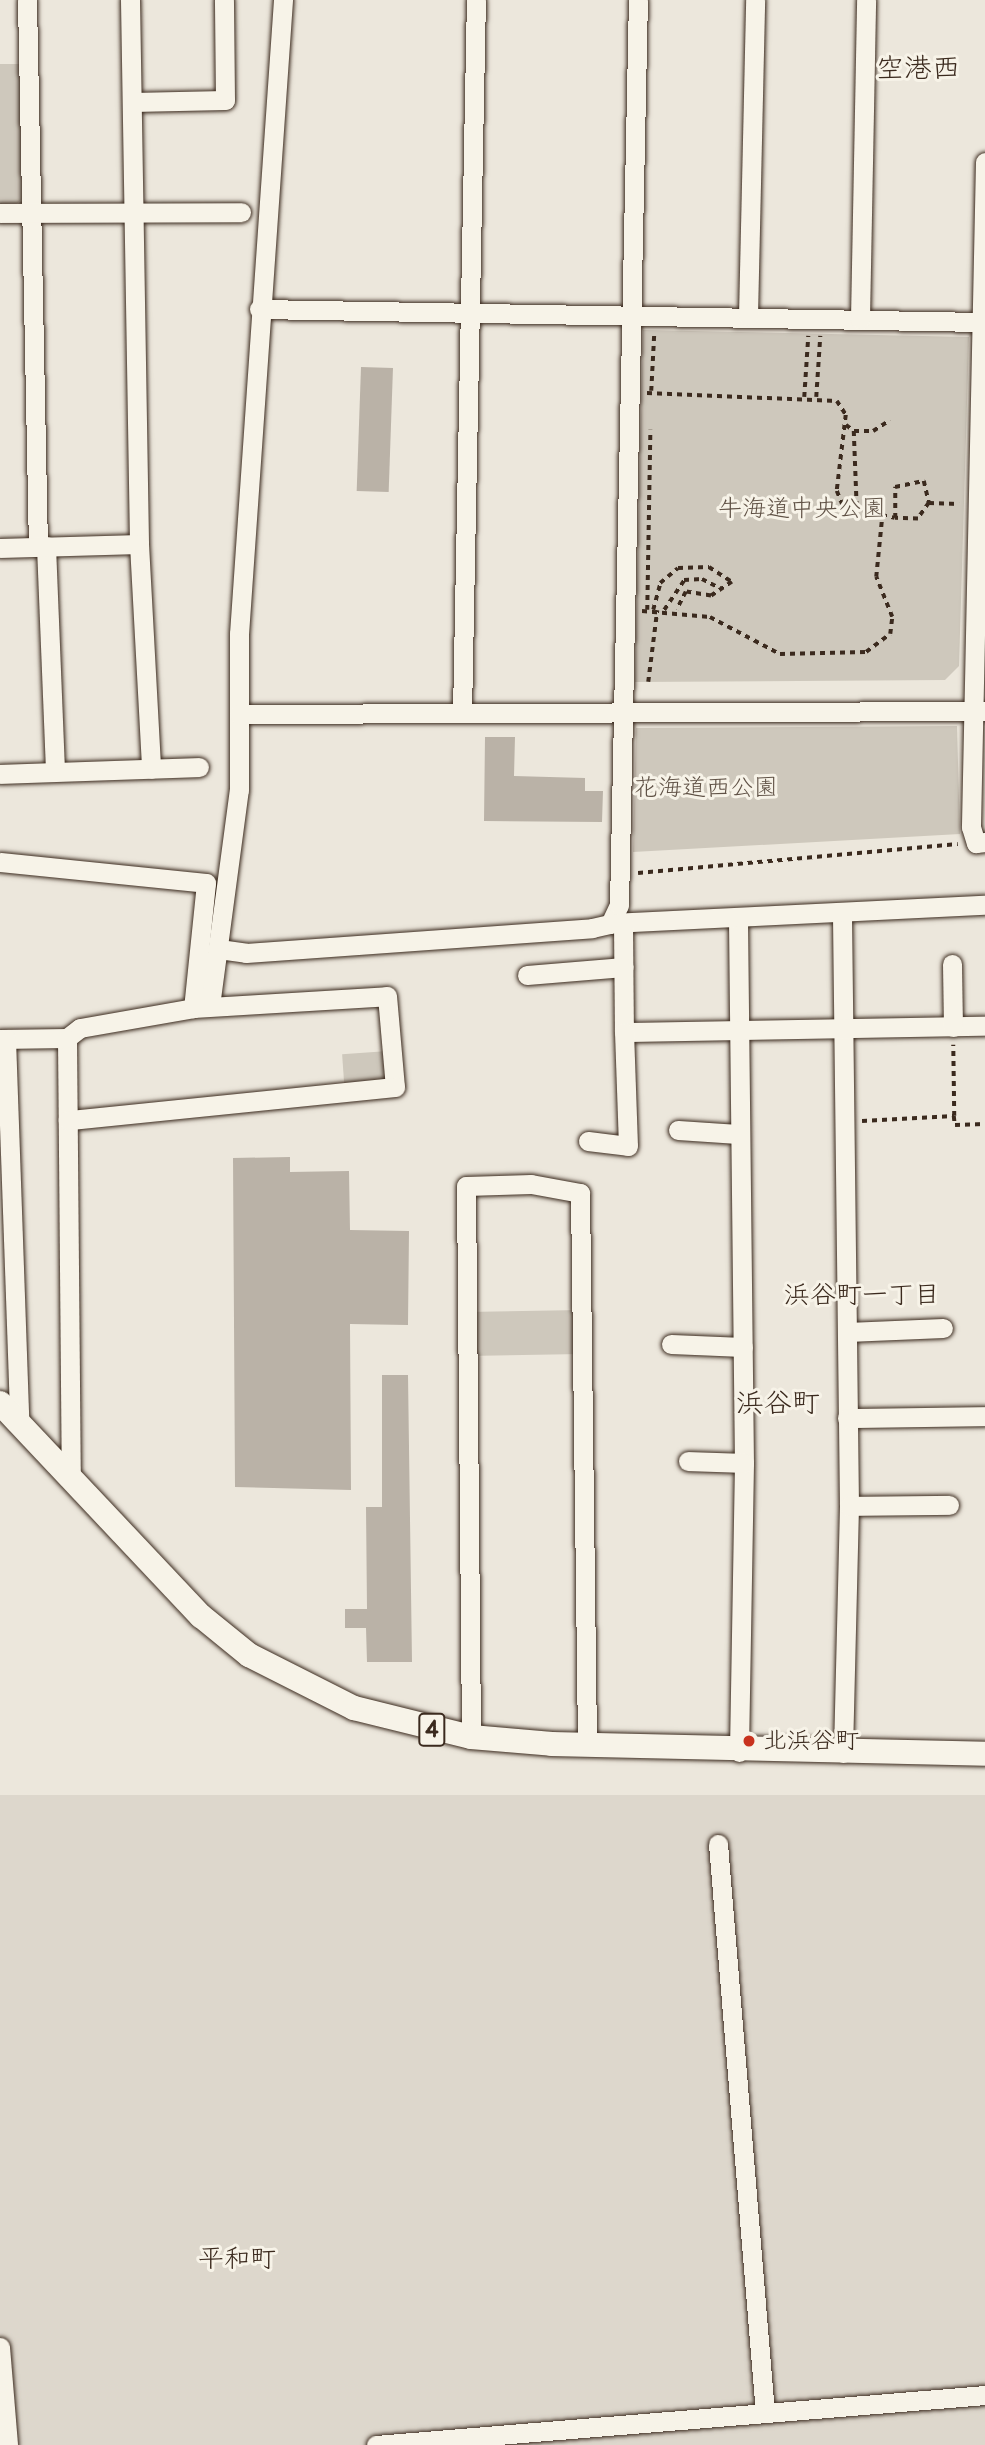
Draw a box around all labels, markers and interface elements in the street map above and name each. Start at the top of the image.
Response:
district label: 空港西 [876,52,960,86]
park label: 牛海道中央公園 [718,495,886,523]
park label: 花海道西公園 [634,774,778,802]
district label: 浜谷町一丁目 [784,1280,940,1312]
district label: 浜谷町 [736,1387,820,1421]
road number: 4 [418,1710,446,1750]
place label: 北浜谷町 [763,1727,859,1755]
marker: 北浜谷町 [741,1733,757,1749]
district label: 平和町 [198,2244,276,2276]

